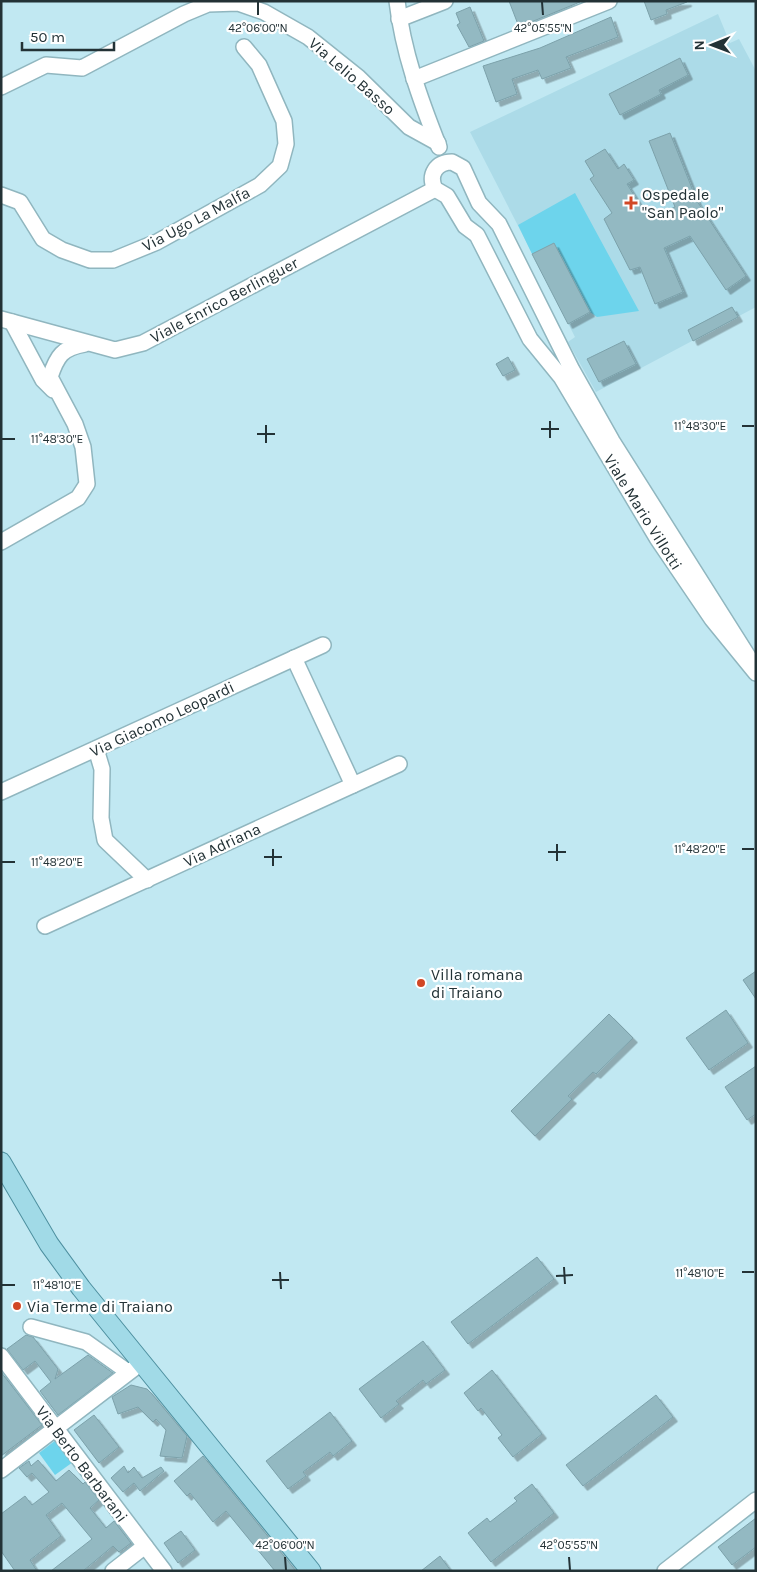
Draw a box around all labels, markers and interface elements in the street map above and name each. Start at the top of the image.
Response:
scale bar [22,20,115,52]
north arrow [687,20,737,70]
text: 42°06'00"N [228,21,288,35]
text: 42°05'55"N [514,21,572,35]
text: 50 m [30,28,65,46]
street label: Via Lelio Basso [305,33,399,119]
text: N [691,40,708,50]
street label: Via Ugo La Malfa [139,183,253,255]
place label: Ospedale "San Paolo" [642,185,723,222]
marker: Ospedale "San Paolo" [624,196,638,210]
street label: Viale Enrico Berlinguer [147,253,301,347]
text: 11°48'30"E [674,419,726,433]
text: 11°48'30"E [31,432,83,446]
street label: Viale Mario Villotti [600,451,686,573]
street label: Via Giacomo Leopardi [87,677,237,761]
street label: Via Adriana [180,819,264,871]
text: 11°48'20"E [674,842,726,856]
text: 11°48'20"E [31,855,83,869]
place label: Villa romana di Traiano [431,965,523,1002]
marker: Villa romana di Traiano [415,977,427,989]
text: 11°48'10"E [675,1266,725,1280]
text: 11°48'10"E [32,1278,82,1292]
place label: Via Terme di Traiano [27,1297,173,1316]
marker: Via Terme di Traiano [11,1300,23,1312]
street label: Via Berto Barbarani [32,1402,132,1526]
text: 42°06'00"N [255,1538,315,1552]
text: 42°05'55"N [540,1538,598,1552]

